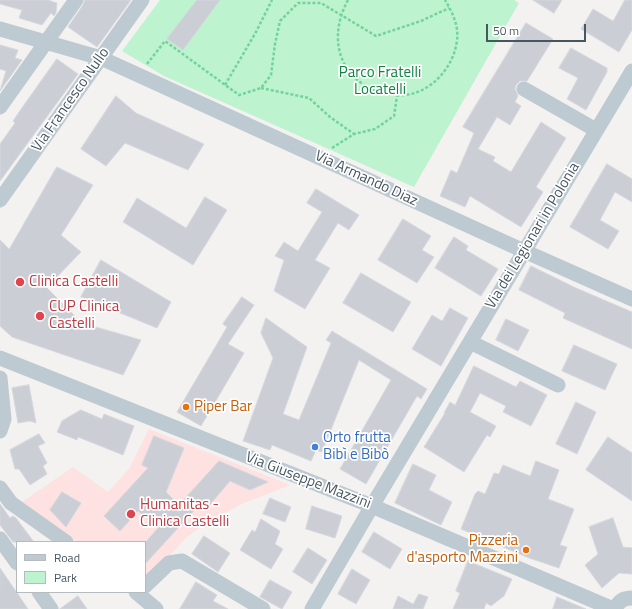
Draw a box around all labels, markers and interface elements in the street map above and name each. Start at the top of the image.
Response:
scale bar [488,16,588,42]
text: 50 m [493,21,519,40]
street label: Via Francesco Nullo [28,45,114,155]
park label: Parco Fratelli Locatelli [339,64,421,99]
street label: Via Armando Diaz [312,147,420,211]
street label: Via dei Legionari in Polonia [482,160,584,312]
place label: Clinica Castelli [29,273,118,291]
marker: Clinica Castelli [14,276,26,288]
place label: CUP Clinica Castelli [49,298,119,333]
marker: CUP Clinica Castelli [34,310,46,322]
place label: Piper Bar [194,398,252,416]
marker: Piper Bar [181,402,191,412]
place label: Orto frutta Bibì e Bibò [323,429,391,464]
marker: Orto frutta Bibì e Bibò [310,442,320,452]
street label: Via Giuseppe Mazzini [243,449,373,513]
place label: Humanitas - Clinica Castelli [140,496,229,531]
marker: Humanitas - Clinica Castelli [125,508,137,520]
place label: Pizzeria d'asporto Mazzini [407,532,518,567]
legend [16,541,146,593]
marker: Pizzeria d'asporto Mazzini [521,545,531,555]
text: Road [54,548,80,567]
text: Park [54,568,77,587]

